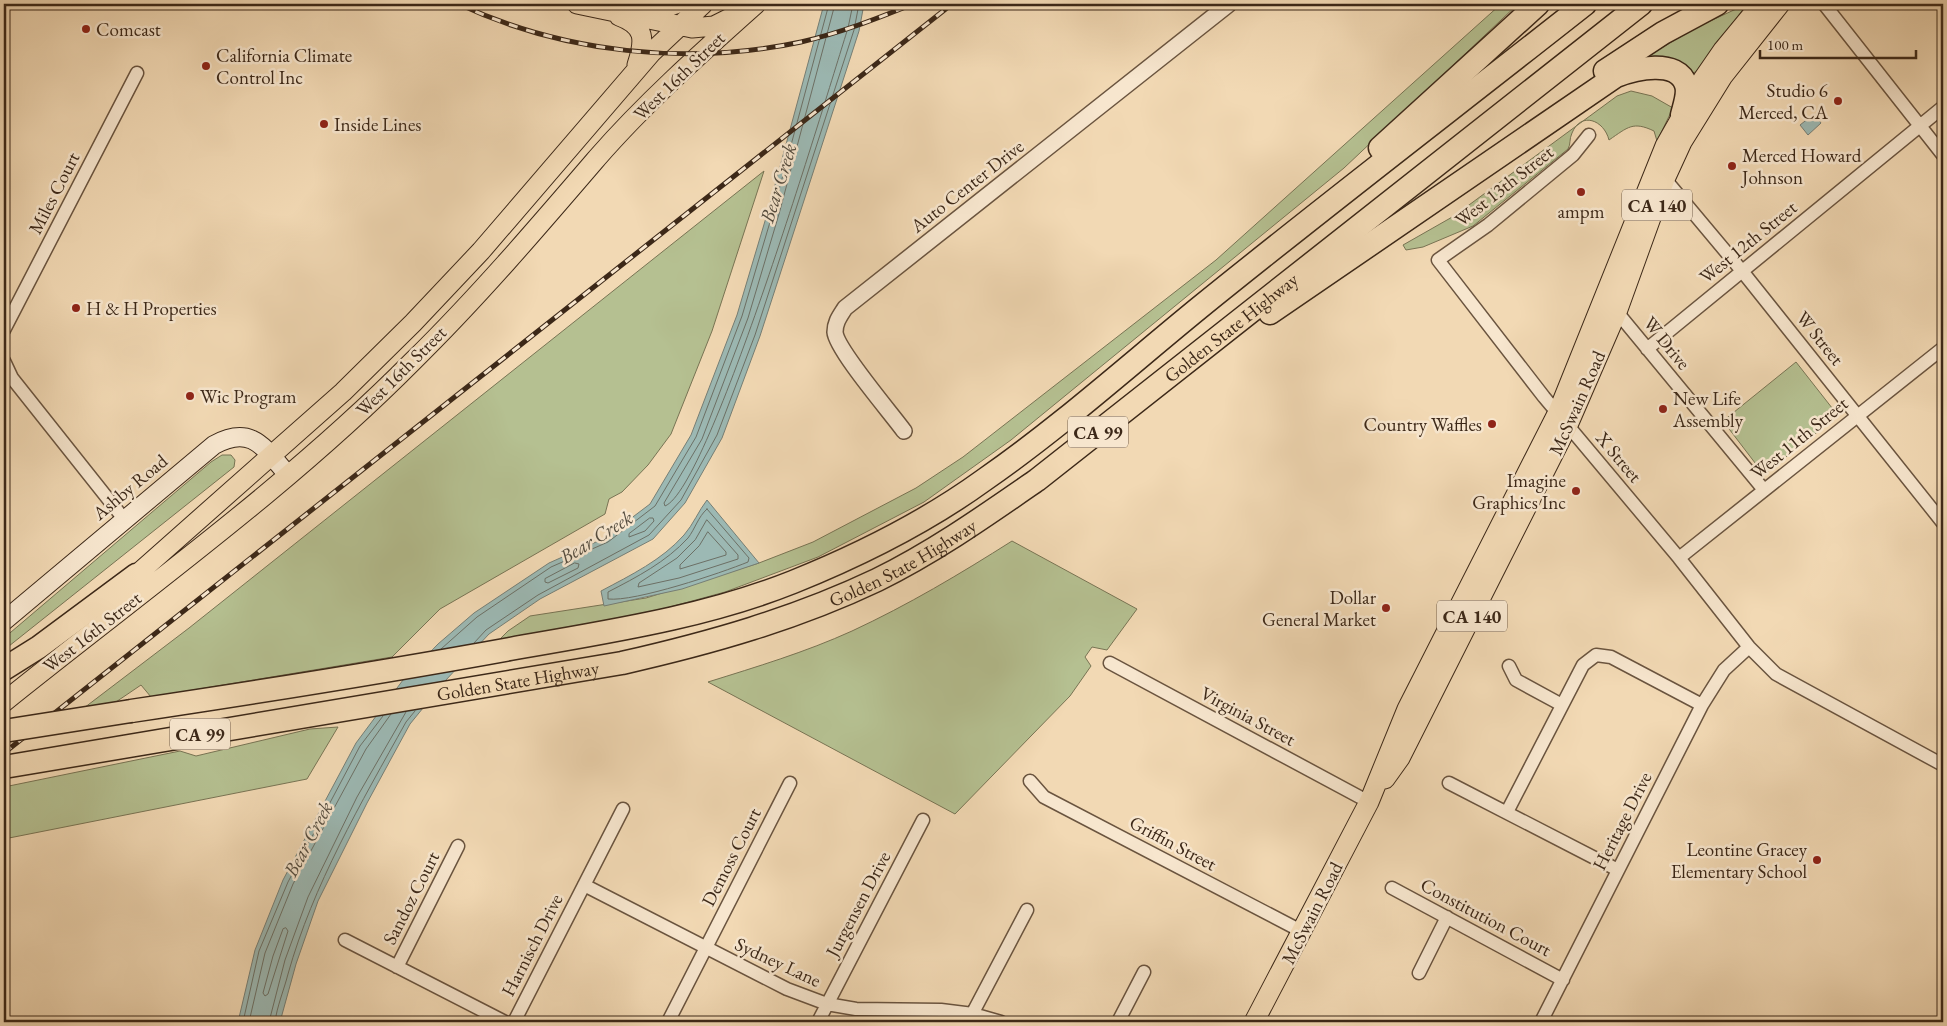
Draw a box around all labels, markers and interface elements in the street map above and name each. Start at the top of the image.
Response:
place label: Comcast [96,17,161,42]
marker: Comcast [80,23,92,35]
street label: West 16th Street [628,26,730,126]
scale bar [1760,28,1916,60]
text: 100 m [1767,35,1804,54]
place label: California Climate Control Inc [216,43,352,90]
marker: California Climate Control Inc [200,60,212,72]
place label: Studio 6 Merced, CA [1739,78,1829,125]
marker: Studio 6 Merced, CA [1832,95,1844,107]
place label: Inside Lines [334,112,421,137]
marker: Inside Lines [318,118,330,130]
street label: Auto Center Drive [904,134,1029,239]
water label: Bear Creek [753,140,802,227]
street label: West 13th Street [1450,140,1558,232]
place label: Merced Howard Johnson [1740,143,1862,190]
street label: Miles Court [23,148,85,238]
marker: Merced Howard Johnson [1726,160,1738,172]
marker: ampm [1575,186,1587,198]
road number: CA 140 [1622,190,1692,220]
street label: West 12th Street [1694,195,1802,289]
place label: ampm [1557,199,1605,224]
street label: Golden State Highway [1159,266,1304,388]
place label: H & H Properties [86,296,217,321]
marker: H & H Properties [70,302,82,314]
street label: W Street [1790,306,1850,370]
street label: W Drive [1638,311,1696,375]
street label: West 16th Street [350,320,452,422]
street label: McSwain Road [1543,346,1611,459]
place label: Wic Program [200,384,297,409]
place label: New Life Assembly [1672,386,1744,433]
marker: Wic Program [184,390,196,402]
street label: West 11th Street [1745,391,1853,485]
marker: New Life Assembly [1657,403,1669,415]
place label: Country Waffles [1364,412,1482,437]
road number: CA 99 [1068,417,1128,448]
marker: Country Waffles [1486,418,1498,430]
street label: X Street [1590,426,1648,488]
street label: Ashby Road [87,448,173,526]
place label: Imagine Graphics Inc [1472,468,1566,515]
marker: Imagine Graphics Inc [1570,485,1582,497]
water label: Bear Creek [554,504,638,570]
street label: Golden State Highway [825,512,982,612]
place label: Dollar General Market [1262,585,1377,632]
street label: West 16th Street [38,586,146,678]
road number: CA 140 [1437,600,1507,632]
marker: Dollar General Market [1380,602,1392,614]
street label: Golden State Highway [435,654,601,706]
street label: Virginia Street [1196,681,1300,751]
road number: CA 99 [170,719,230,750]
street label: Heritage Drive [1586,767,1658,875]
water label: Bear Creek [277,797,339,882]
street label: Demoss Court [696,804,766,910]
street label: Griffin Street [1125,810,1221,876]
place label: Leontine Gracey Elementary School [1671,837,1808,884]
street label: Sandoz Court [377,847,445,949]
street label: Jurgensen Drive [819,847,896,963]
marker: Leontine Gracey Elementary School [1811,854,1823,866]
street label: McSwain Road [1275,857,1349,969]
street label: Constitution Court [1416,872,1556,962]
street label: Harnisch Drive [495,889,569,1001]
street label: Sydney Lane [731,931,825,993]

